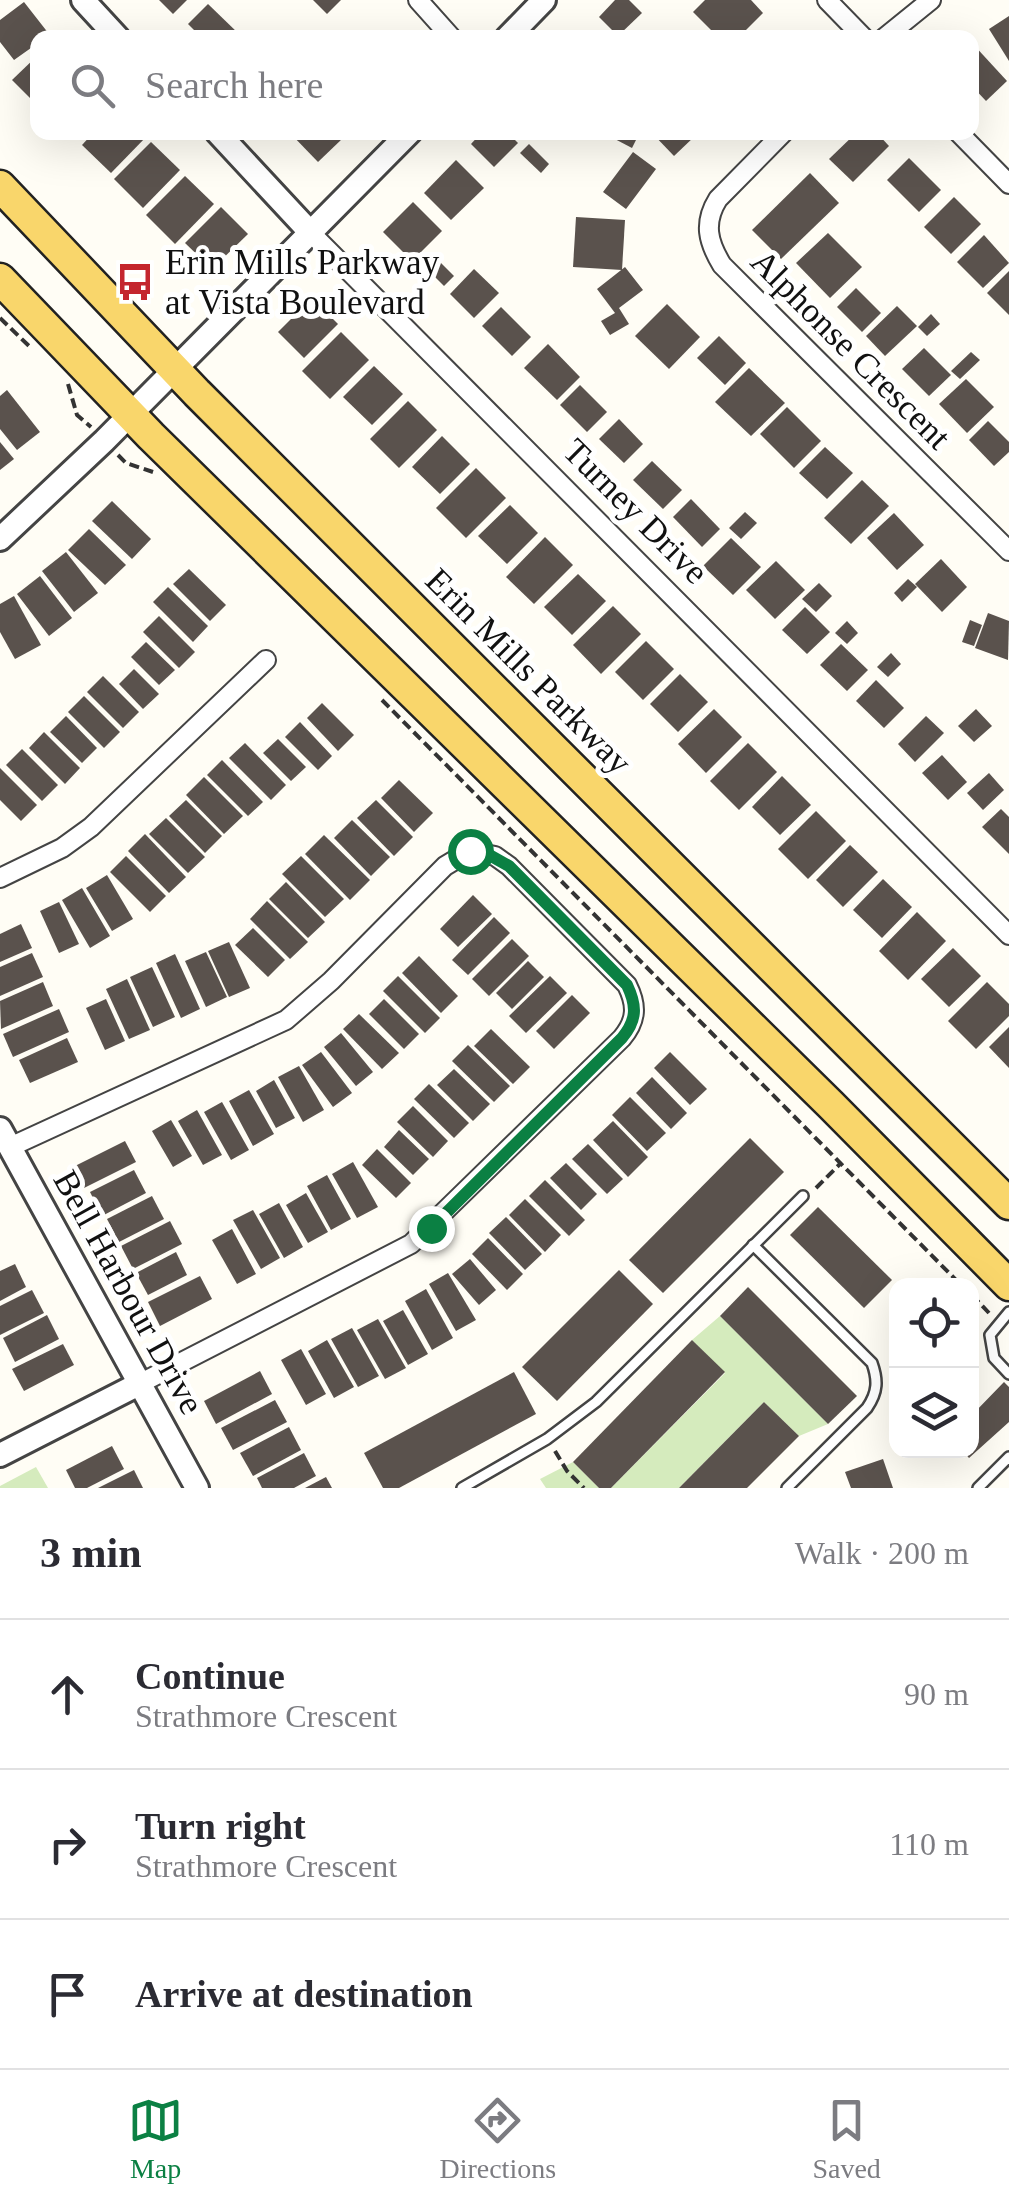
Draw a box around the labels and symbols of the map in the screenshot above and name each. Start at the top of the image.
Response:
street label: Alphonse Crescent [743,242,958,457]
place label: Erin Mills Parkway at Vista Boulevard [165,243,440,322]
bus stop icon: Erin Mills Parkway at Vista Boulevard [114,261,156,303]
street label: Turney Drive [555,431,716,592]
street label: Erin Mills Parkway [418,561,640,782]
route start [448,829,494,875]
street label: Bell Harbour Drive [46,1164,212,1421]
route end [409,1206,455,1252]

